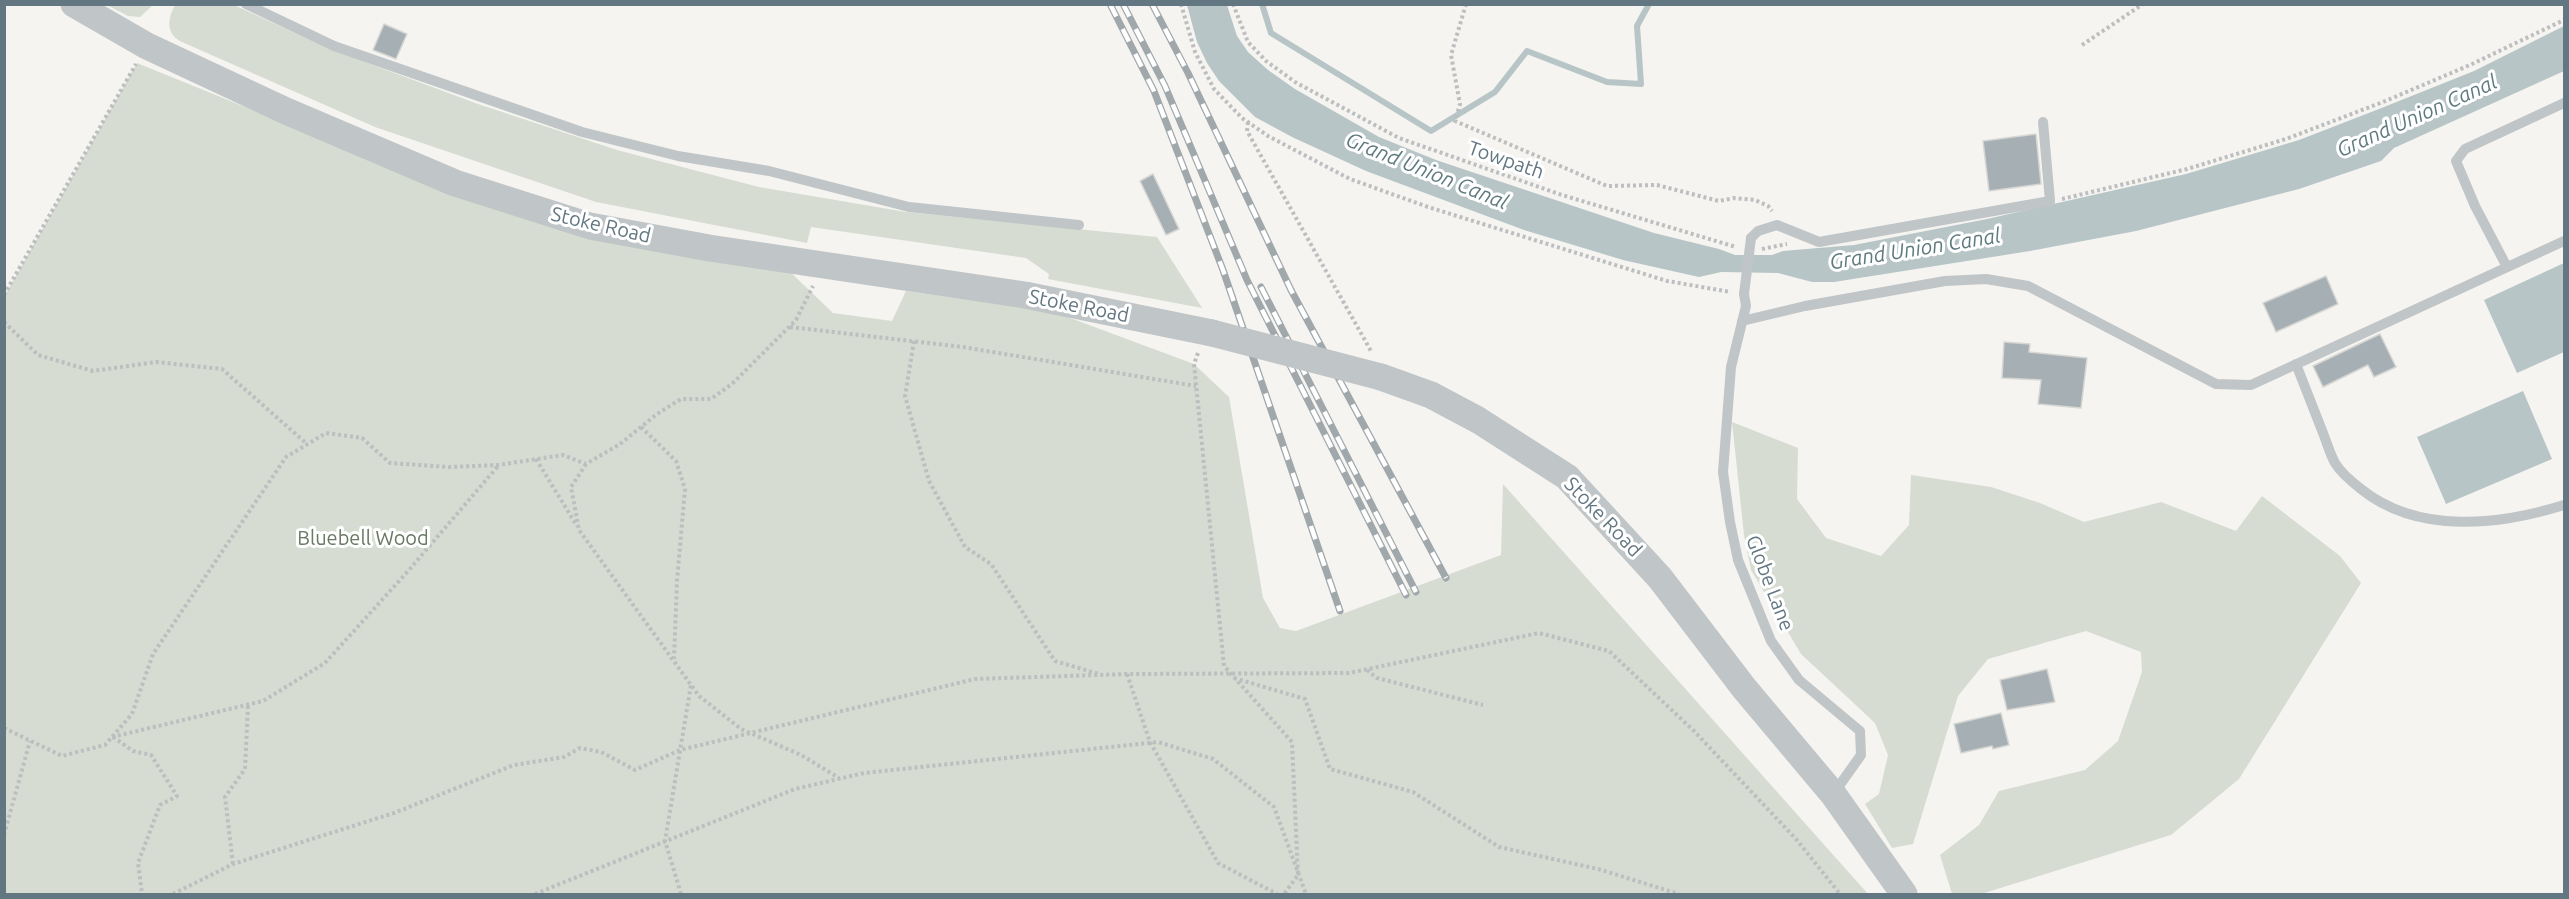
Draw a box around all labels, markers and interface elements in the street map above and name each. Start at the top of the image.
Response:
water label: Grand Union Canal [2333,69,2501,163]
water label: Grand Union Canal [1342,127,1512,215]
street label: Towpath [1465,136,1547,184]
street label: Stoke Road [549,202,653,248]
water label: Grand Union Canal [1828,223,2002,275]
street label: Stoke Road [1027,285,1131,327]
street label: Stoke Road [1559,472,1647,562]
park label: Bluebell Wood [297,526,429,550]
street label: Globe Lane [1741,532,1799,634]

